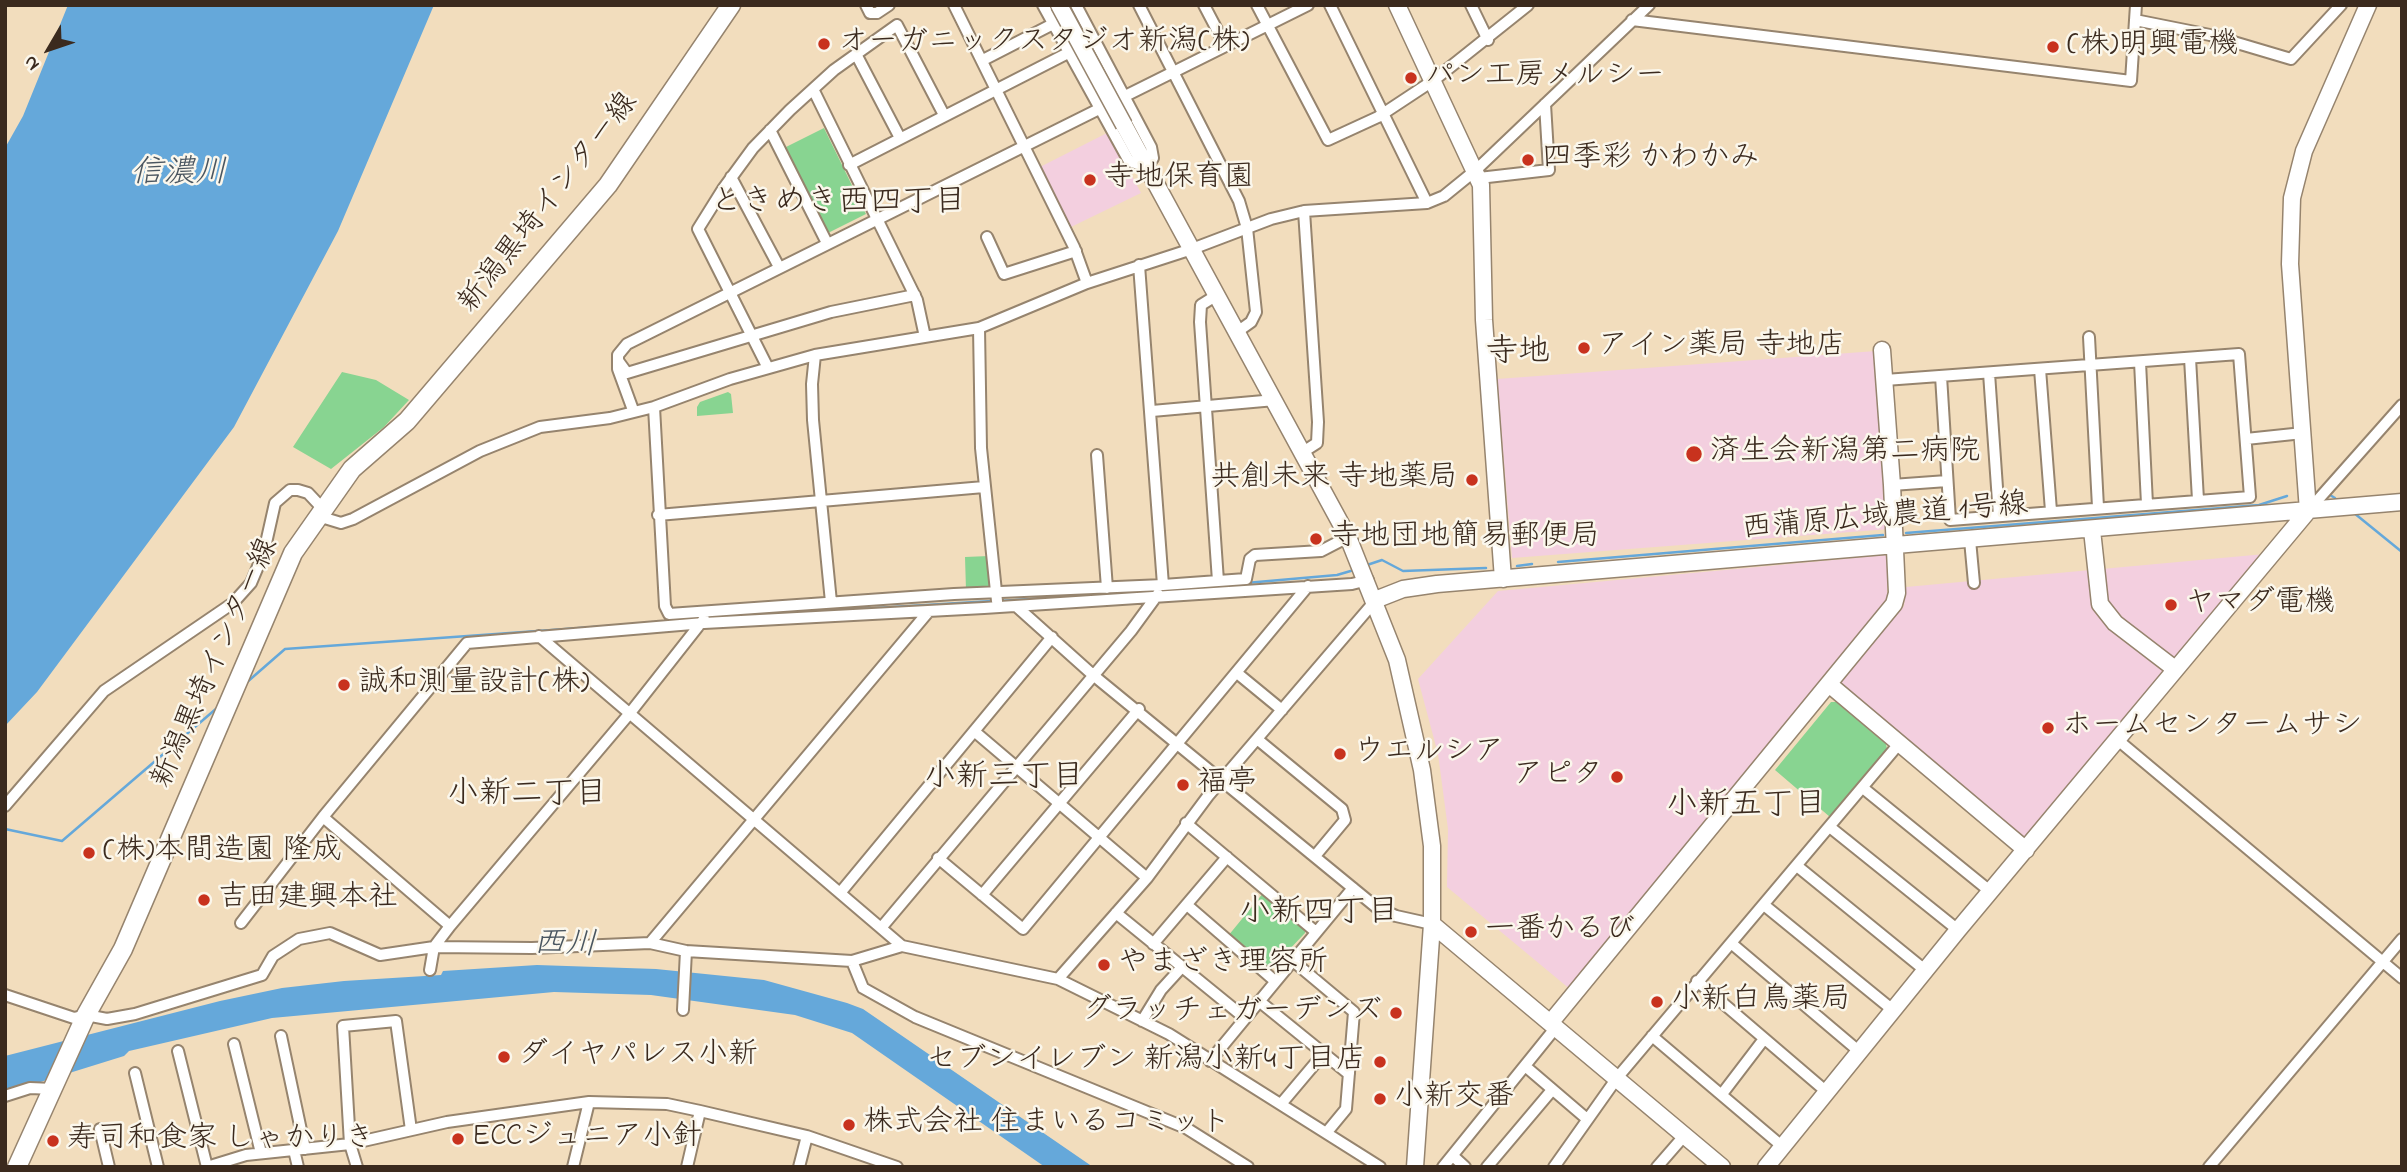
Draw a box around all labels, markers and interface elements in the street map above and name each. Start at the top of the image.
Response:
north arrow [14,14,84,84]
place label: オーガニックスタジオ新潟(株) [838,26,1249,62]
place label: (株)明興電機 [2067,29,2238,65]
marker: オーガニックスタジオ新潟(株) [816,36,832,52]
marker: (株)明興電機 [2045,39,2061,55]
text: N [18,49,47,76]
place label: パン工房メルシー [1425,60,1665,96]
marker: パン工房メルシー [1403,70,1419,86]
street label: 新潟黒埼インター線 [453,87,647,321]
place label: 四季彩 かわかみ [1542,142,1759,178]
marker: 四季彩 かわかみ [1520,152,1536,168]
water label: 信濃川 [131,157,227,195]
place label: 寺地保育園 [1104,162,1254,198]
marker: 寺地保育園 [1082,172,1098,188]
district label: ときめき西四丁目 [710,186,966,224]
place label: アイン薬局 寺地店 [1598,330,1845,366]
district label: 寺地 [1486,336,1550,374]
marker: アイン薬局 寺地店 [1576,340,1592,356]
place label: 済生会新潟第二病院 [1710,436,1980,472]
marker: 済生会新潟第二病院 [1684,444,1704,464]
place label: 共創未来 寺地薬局 [1211,462,1458,498]
marker: 共創未来 寺地薬局 [1464,472,1480,488]
street label: 西蒲原広域農道 1号線 [1740,489,2030,549]
place label: 寺地団地簡易郵便局 [1330,521,1600,557]
marker: 寺地団地簡易郵便局 [1308,531,1324,547]
street label: 新潟黒埼インター線 [146,533,288,795]
place label: ヤマダ電機 [2185,587,2335,623]
marker: ヤマダ電機 [2163,597,2179,613]
place label: 誠和測量設計(株) [358,667,589,703]
marker: 誠和測量設計(株) [336,677,352,693]
place label: ホームセンタームサシ [2062,710,2362,746]
marker: ホームセンタームサシ [2040,720,2056,736]
place label: ウエルシア [1354,736,1504,772]
marker: ウエルシア [1332,746,1348,762]
place label: アピタ [1513,759,1603,795]
district label: 小新三丁目 [924,761,1084,799]
place label: 福亭 [1197,767,1257,803]
marker: アピタ [1609,769,1625,785]
marker: 福亭 [1175,777,1191,793]
district label: 小新二丁目 [447,778,607,816]
district label: 小新五丁目 [1666,789,1826,827]
place label: (株)本間造園 隆成 [103,835,342,871]
marker: (株)本間造園 隆成 [81,845,97,861]
place label: 吉田建興本社 [218,882,398,918]
marker: 吉田建興本社 [196,892,212,908]
district label: 小新四丁目 [1239,896,1399,934]
place label: 一番かるび [1485,914,1635,950]
marker: 一番かるび [1463,924,1479,940]
water label: 西川 [532,927,598,967]
place label: やまざき理容所 [1118,947,1328,983]
marker: やまざき理容所 [1096,957,1112,973]
place label: 小新白鳥薬局 [1671,984,1851,1020]
marker: 小新白鳥薬局 [1649,994,1665,1010]
place label: グラッチェガーデンズ [1082,995,1382,1031]
marker: グラッチェガーデンズ [1388,1005,1404,1021]
place label: ダイヤパレス小新 [518,1039,758,1075]
place label: セブンイレブン 新潟小新4丁目店 [926,1044,1366,1080]
marker: ダイヤパレス小新 [496,1049,512,1065]
marker: セブンイレブン 新潟小新4丁目店 [1372,1054,1388,1070]
place label: 小新交番 [1394,1081,1514,1117]
marker: 小新交番 [1372,1091,1388,1107]
place label: 株式会社 住まいるコミット [863,1107,1230,1143]
marker: 株式会社 住まいるコミット [841,1117,857,1133]
place label: ECCジュニア小針 [472,1121,702,1157]
place label: 寿司和食家 しゃかりき [67,1123,374,1159]
marker: ECCジュニア小針 [450,1131,466,1147]
marker: 寿司和食家 しゃかりき [45,1133,61,1149]

